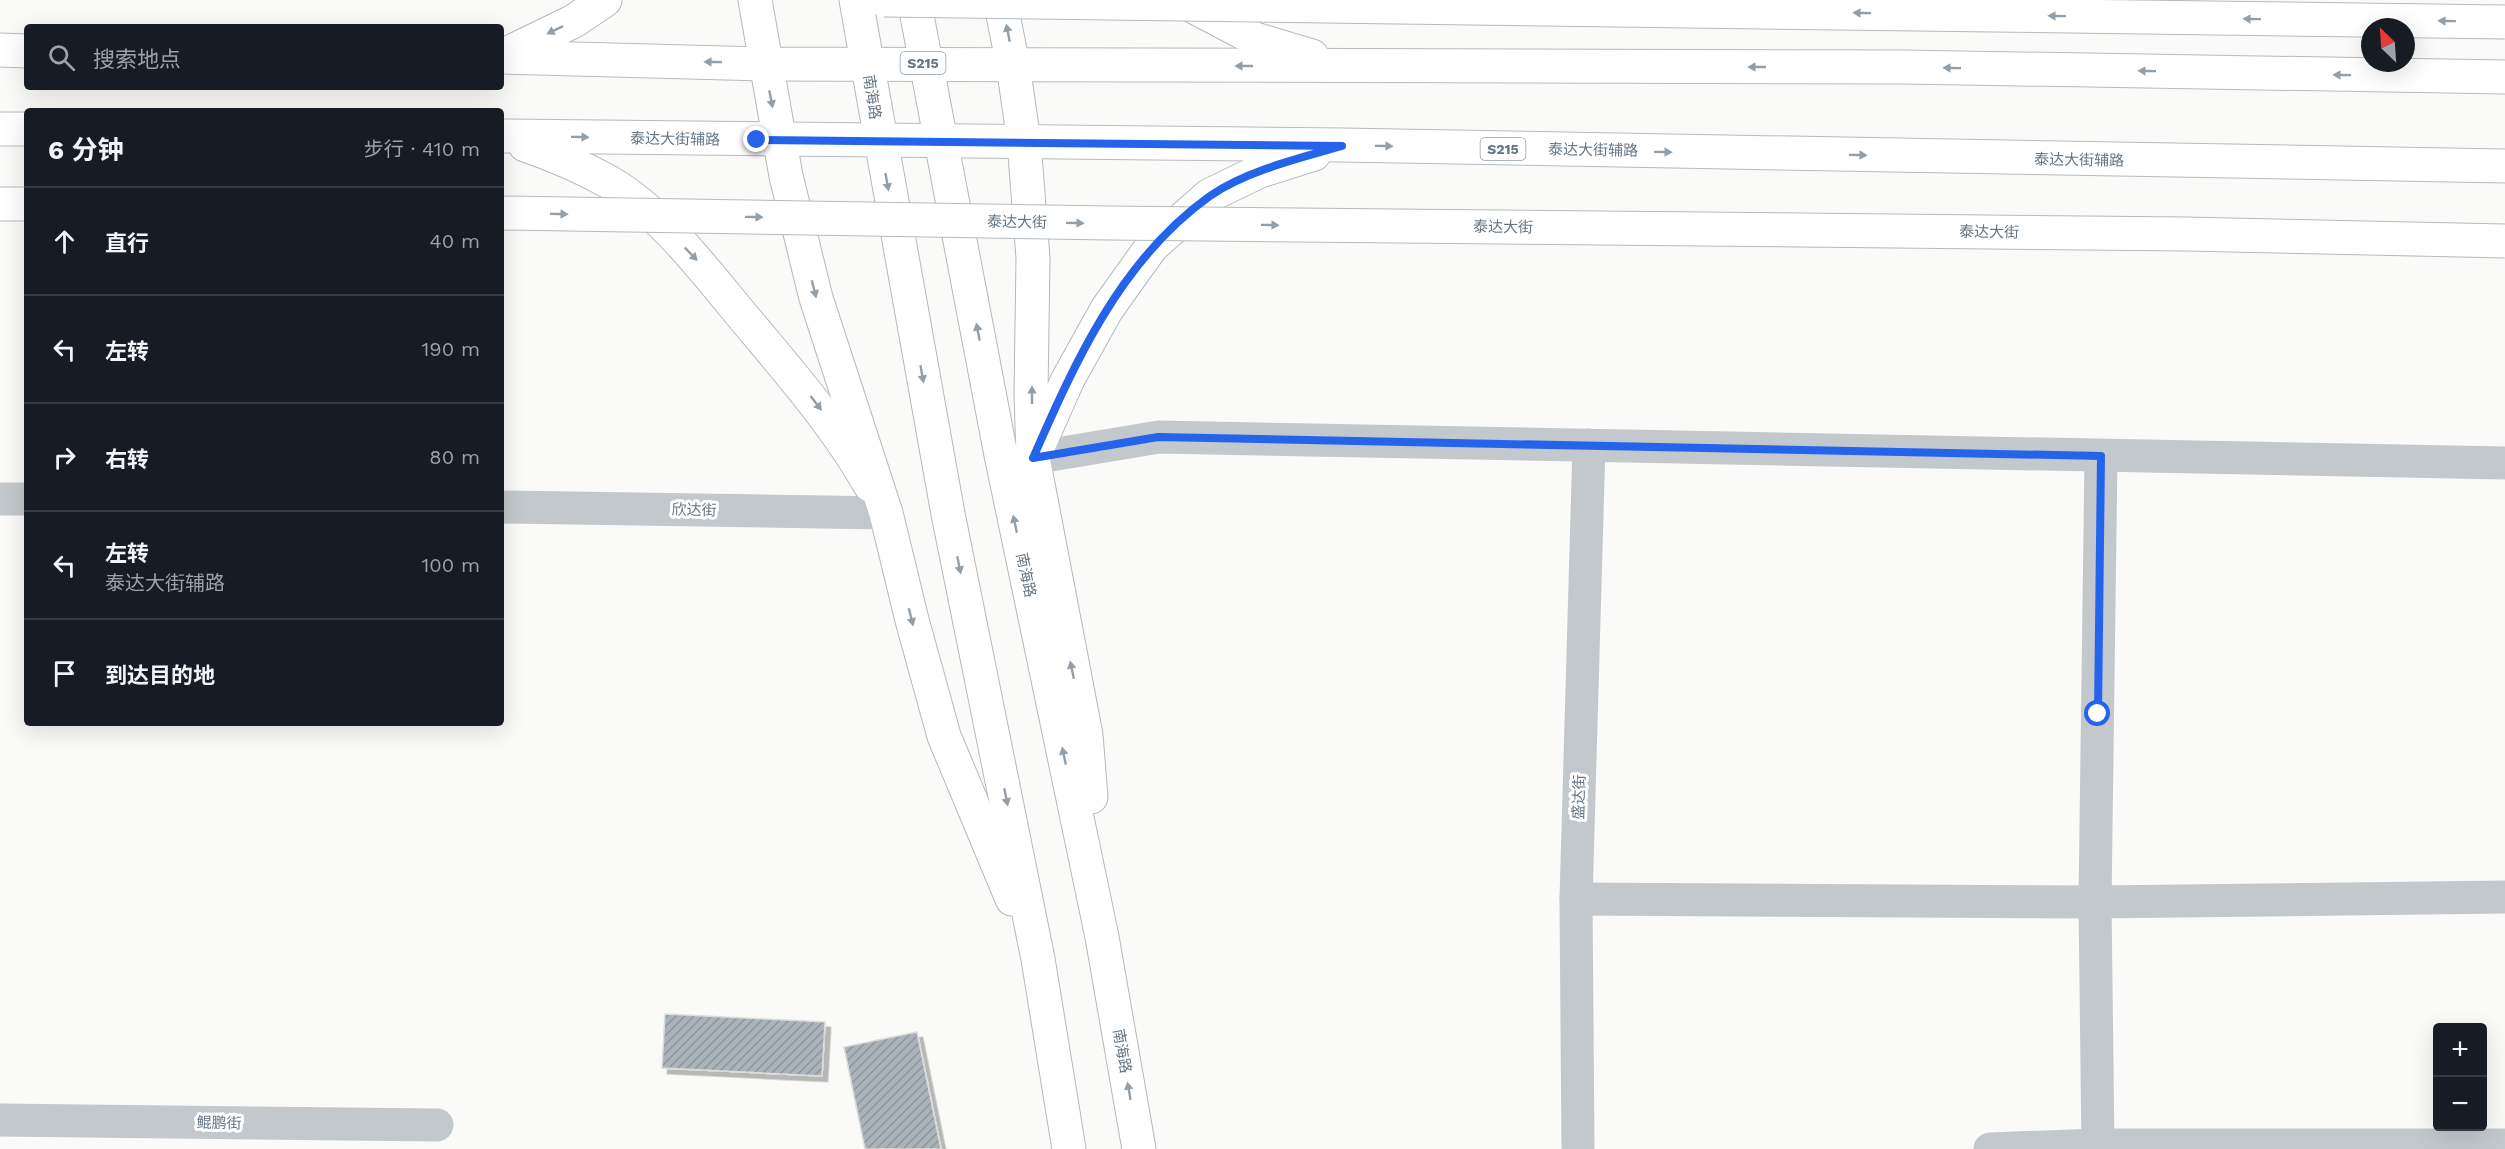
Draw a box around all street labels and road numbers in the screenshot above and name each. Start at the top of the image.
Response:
road number: S215 [900,52,946,74]
street label: 南海路 [860,73,884,121]
street label: 泰达大街辅路 [630,129,720,149]
road number: S215 [1480,138,1526,160]
street label: 泰达大街辅路 [1548,140,1638,160]
street label: 泰达大街辅路 [2034,150,2124,170]
street label: 泰达大街 [987,212,1047,232]
street label: 泰达大街 [1473,217,1533,237]
street label: 泰达大街 [1959,222,2019,242]
street label: 欣达街 [671,501,717,519]
street label: 南海路 [1013,551,1039,599]
street label: 盛达街 [1569,774,1589,820]
street label: 南海路 [1109,1027,1135,1075]
street label: 鲲鹏街 [196,1114,242,1132]

